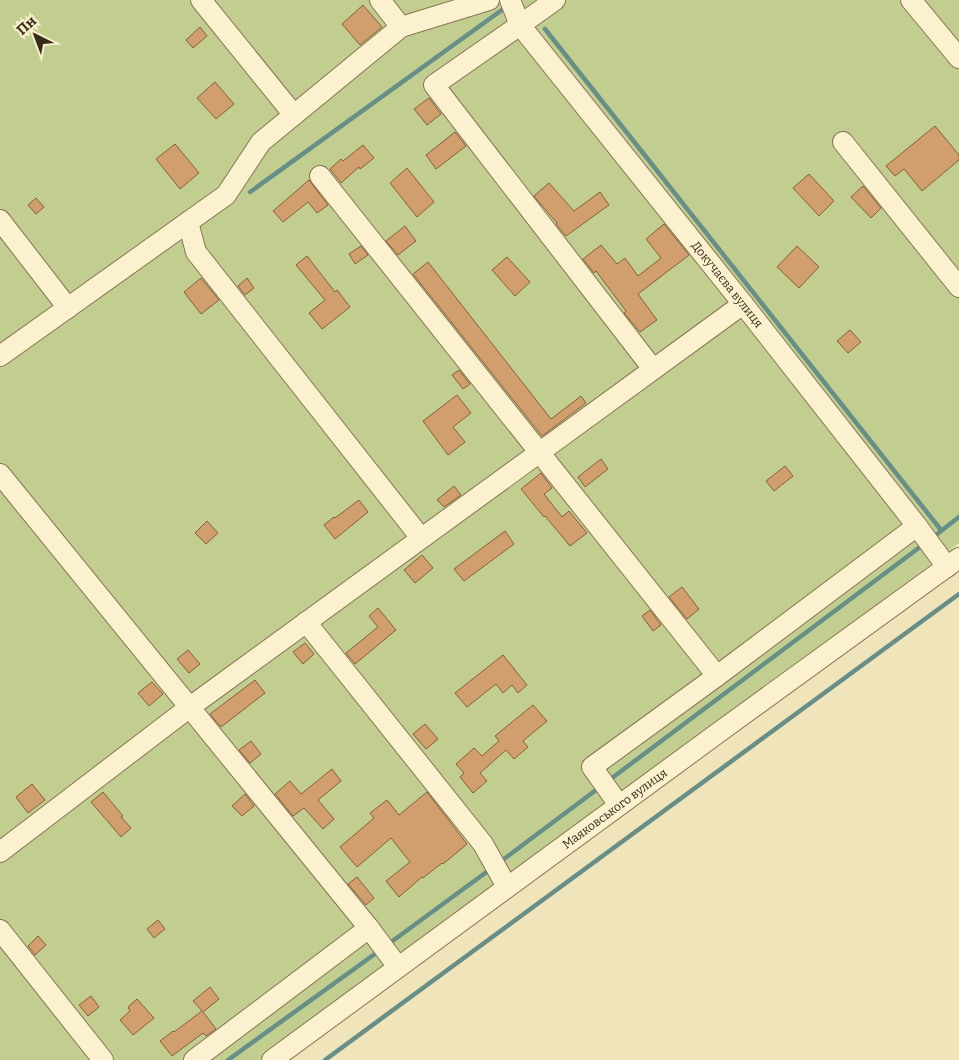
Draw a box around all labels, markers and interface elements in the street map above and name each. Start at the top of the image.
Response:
north arrow [10,10,60,60]
text: Пн [13,13,40,39]
street label: Докучаєва вулиця [689,239,766,331]
street label: Маяковського вулиця [560,765,670,852]

